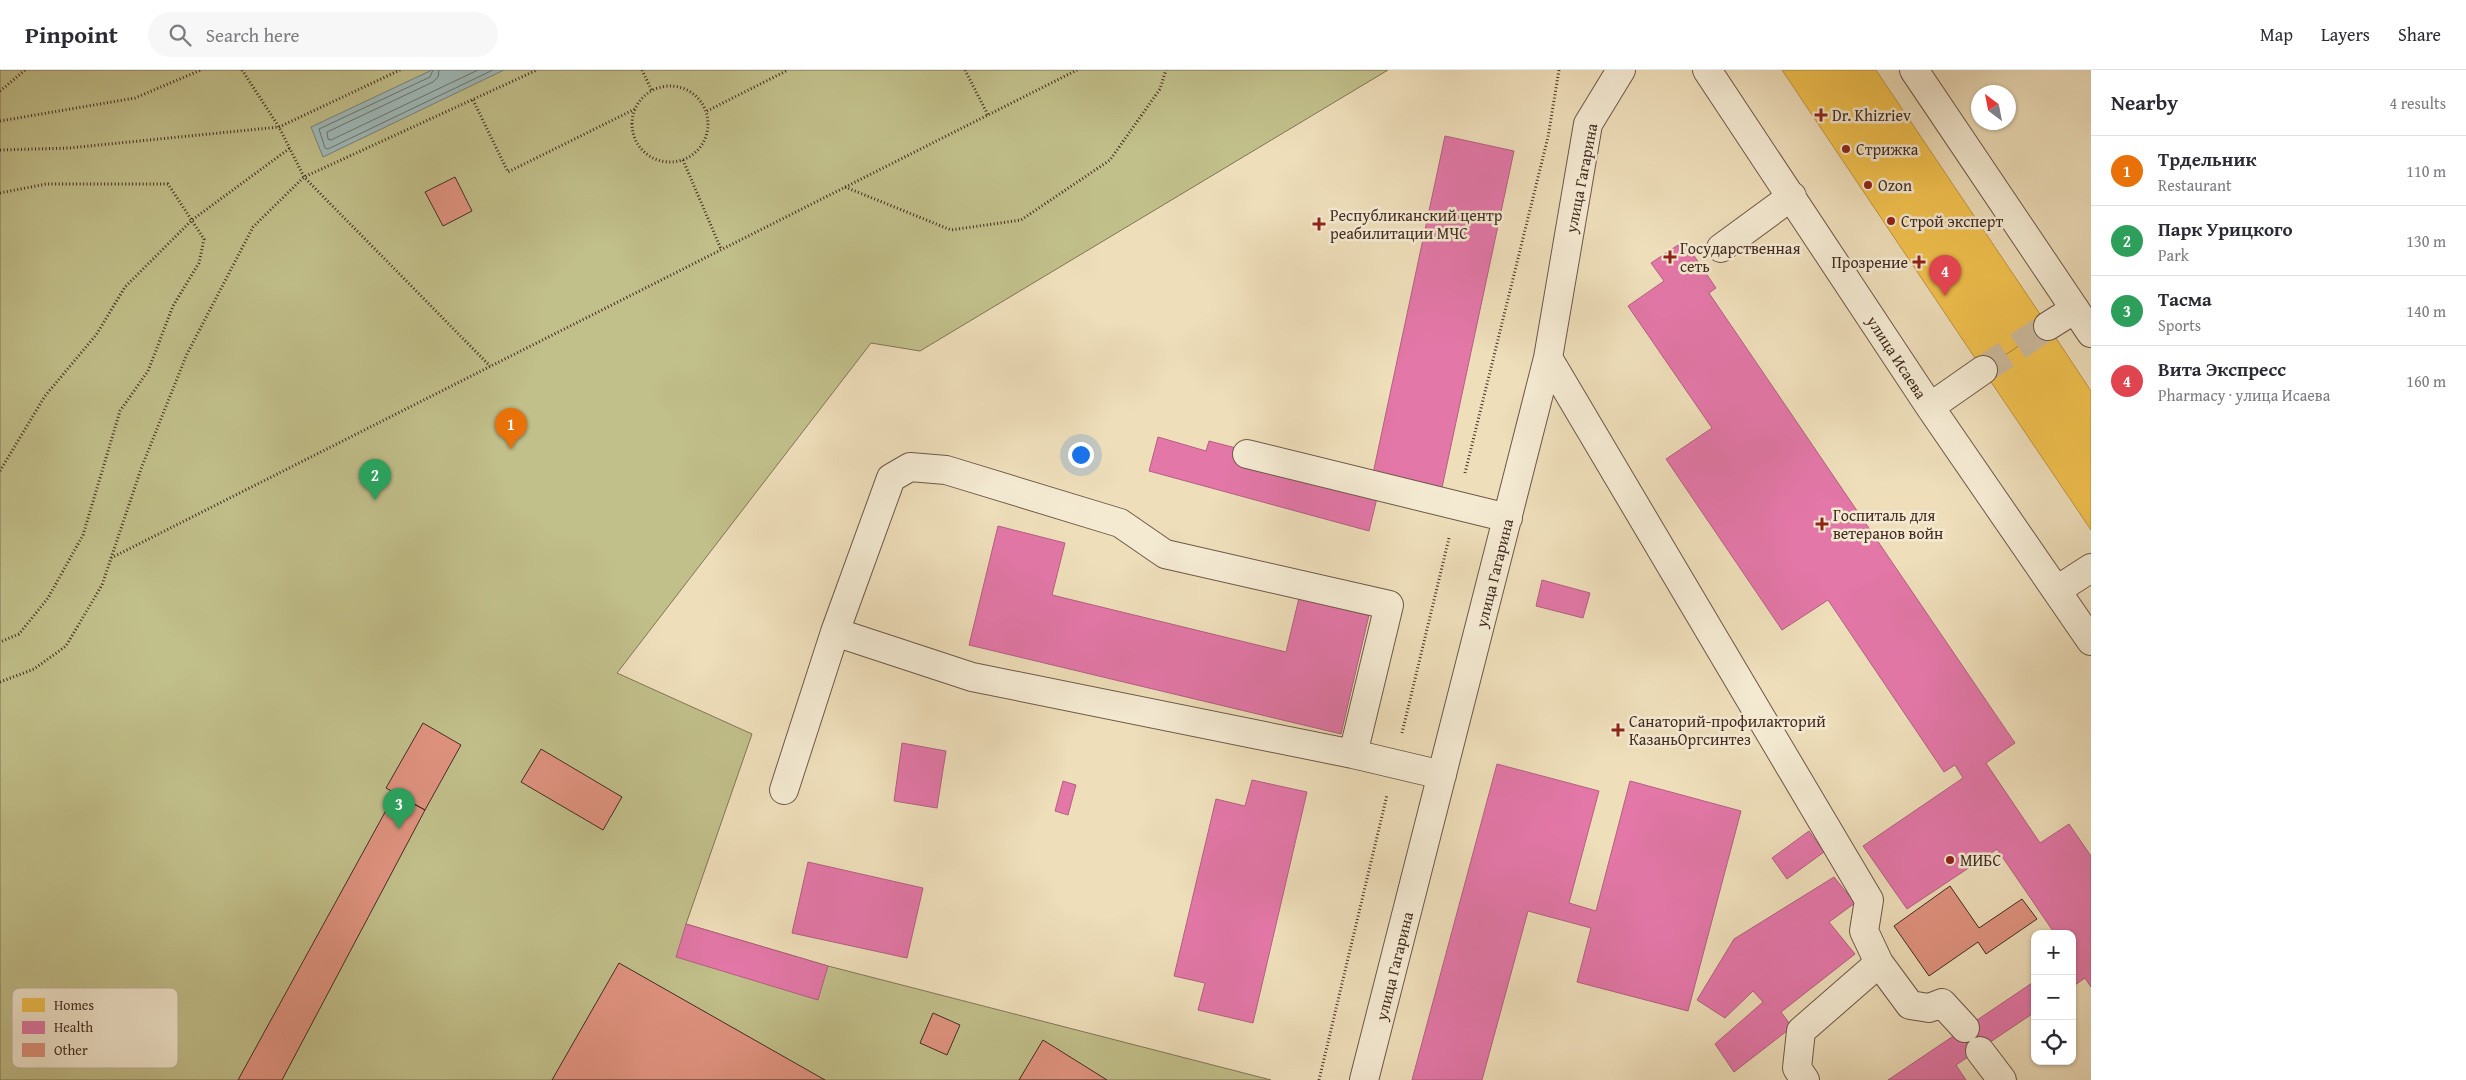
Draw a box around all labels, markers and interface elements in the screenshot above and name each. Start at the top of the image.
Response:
search box [148,12,498,57]
text: Pinpoint [25,17,118,52]
icon: search [166,21,194,49]
text: Search here [206,21,299,49]
text: Map [2260,21,2293,48]
text: Layers [2321,21,2370,48]
text: Share [2398,21,2441,48]
north arrow [1971,85,2016,130]
text: Nearby [2111,87,2178,118]
text: 4 results [2389,91,2446,115]
place label: Dr. Khizriev [1832,103,1911,127]
marker: Dr. Khizriev [1814,108,1828,122]
street label: улица Гагарина [1558,121,1603,236]
place label: Стрижка [1856,137,1919,161]
marker: Стрижка [1840,143,1852,155]
text: Трдельник [2158,145,2256,173]
text: 1 [2123,159,2131,183]
text: 110 m [2406,159,2446,183]
place label: Ozon [1878,173,1912,197]
text: Restaurant [2158,173,2232,197]
marker: Ozon [1862,179,1874,191]
place label: Республиканский центр реабилитации МЧС [1330,203,1503,245]
place label: Строй эксперт [1901,209,2003,233]
marker: Строй эксперт [1885,215,1897,227]
text: Парк Урицкого [2158,215,2293,243]
marker: Республиканский центр реабилитации МЧС [1312,217,1326,231]
text: 2 [2123,229,2131,253]
text: 130 m [2406,229,2446,253]
place label: Государственная сеть [1680,236,1801,278]
text: Park [2158,243,2189,267]
place label: Прозрение [1832,250,1908,274]
marker: Государственная сеть [1664,251,1676,263]
marker: Прозрение [1912,255,1926,269]
pin: 4 [1929,255,1961,296]
text: Тасма [2158,285,2212,313]
text: 3 [2123,299,2131,323]
text: 140 m [2406,299,2446,323]
street label: улица Исаева [1860,310,1933,404]
text: Sports [2158,313,2201,337]
text: Вита Экспресс [2158,355,2286,383]
text: 4 [2123,369,2131,393]
text: 160 m [2406,369,2446,393]
text: Pharmacy · улица Исаева [2158,383,2330,407]
pin: 1 [495,408,527,449]
your location [1068,442,1094,468]
pin: 2 [359,459,391,500]
place label: Госпиталь для ветеранов войн [1833,503,1943,545]
street label: улица Гагарина [1469,516,1519,631]
marker: Госпиталь для ветеранов войн [1815,517,1829,531]
place label: Санаторий-профилакторий КазаньОргсинтез [1629,709,1826,751]
marker: Санаторий-профилакторий КазаньОргсинтез [1611,723,1625,737]
pin: 3 [383,788,415,829]
place label: МИБС [1960,848,2001,872]
marker: МИБС [1944,854,1956,866]
street label: улица Гагарина [1369,909,1419,1024]
map controls [2031,930,2076,1065]
button: + [2031,930,2076,975]
button: − [2031,975,2076,1020]
legend [12,988,178,1068]
text: Homes [54,995,94,1015]
text: Health [54,1017,93,1037]
button: locate [2031,1020,2076,1065]
text: Other [54,1040,88,1060]

